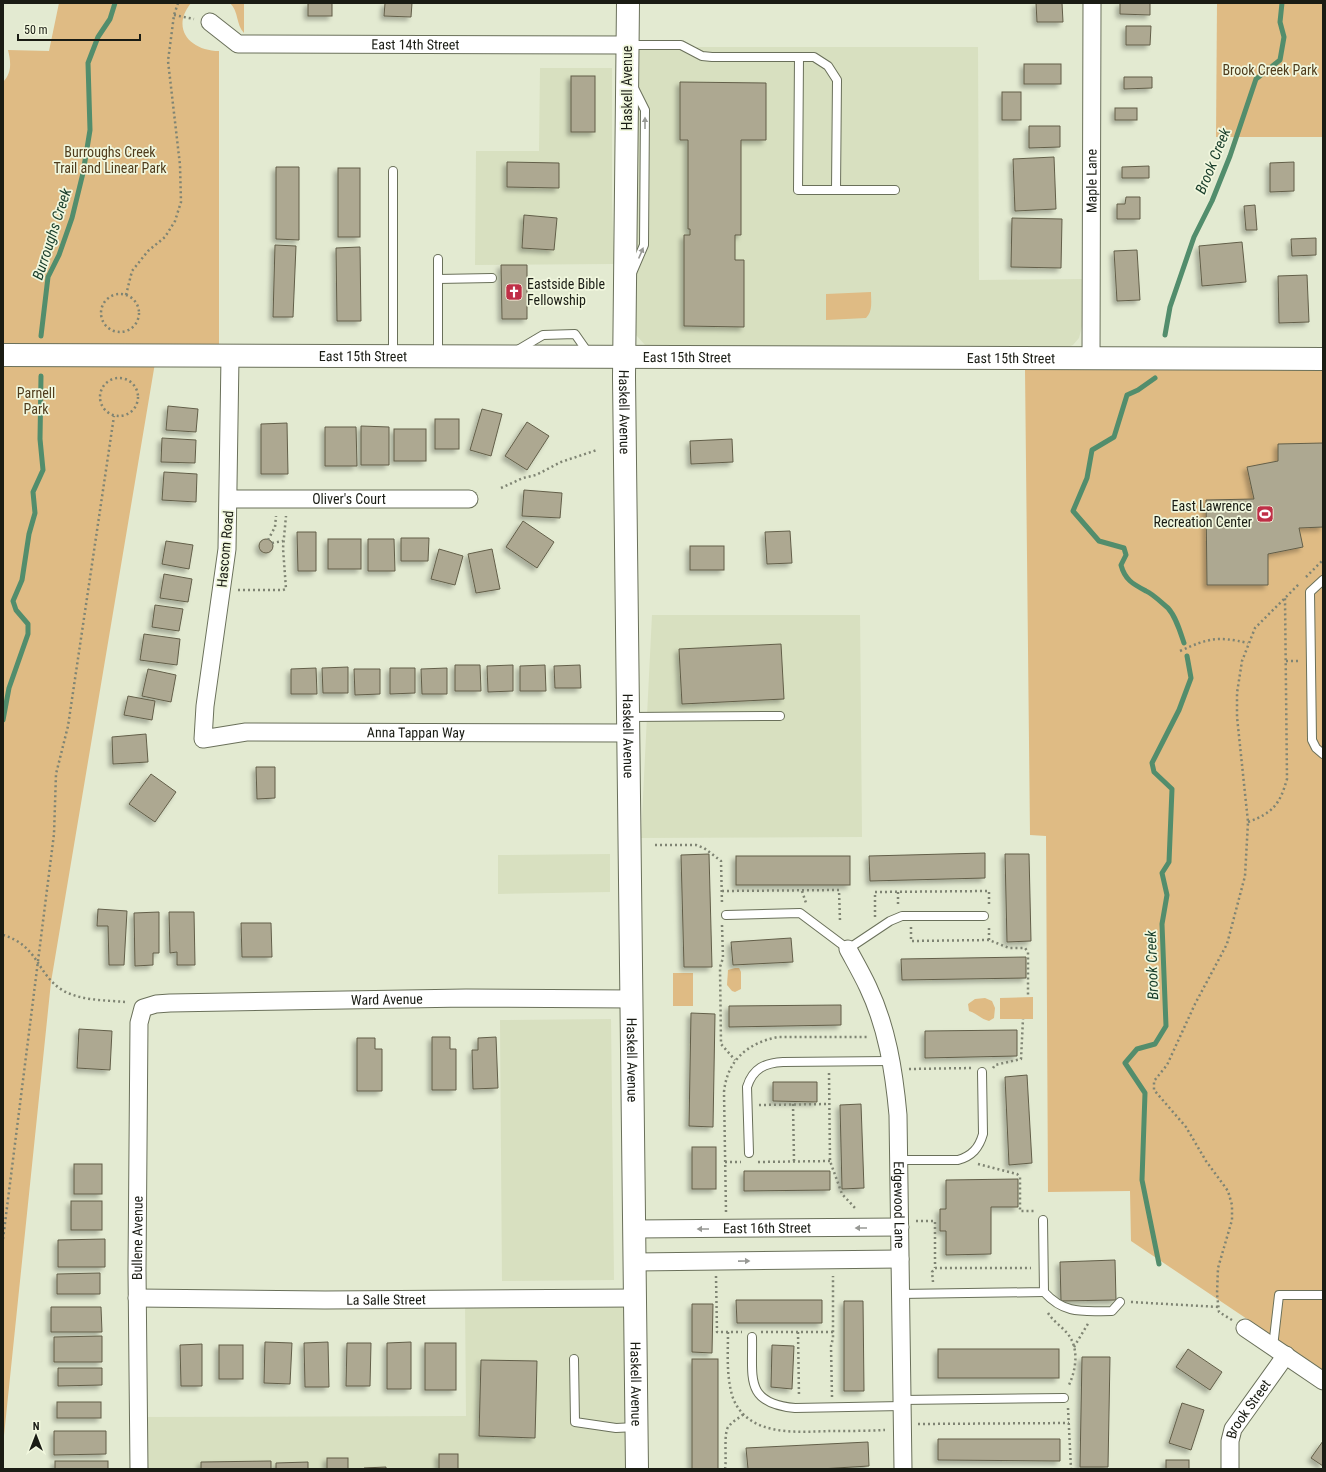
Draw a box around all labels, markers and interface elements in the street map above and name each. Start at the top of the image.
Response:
scale bar [18,16,140,42]
text: 50 m [24,23,48,37]
street label: East 14th Street [371,36,460,53]
street label: Haskell Avenue [619,45,635,130]
park label: Brook Creek Park [1222,62,1318,78]
one-way arrow [642,116,648,129]
water label: Brook Creek [1192,125,1235,197]
park label: Burroughs Creek Trail and Linear Park [53,144,167,176]
street label: Maple Lane [1083,149,1100,213]
water label: Burroughs Creek [29,186,75,282]
one-way arrow [638,247,644,258]
place label: Eastside Bible Fellowship [527,276,605,308]
church icon: Eastside Bible Fellowship [504,282,524,302]
street label: East 15th Street [319,348,407,364]
street label: East 15th Street [643,349,731,365]
street label: East 15th Street [967,350,1055,366]
street label: Haskell Avenue [616,370,633,455]
park label: Parnell Park [17,385,55,417]
street label: Oliver's Court [312,491,386,507]
place label: East Lawrence Recreation Center [1154,498,1252,530]
sports icon: East Lawrence Recreation Center [1255,504,1275,524]
street label: Hascom Road [214,510,236,588]
street label: Haskell Avenue [620,694,637,779]
street label: Anna Tappan Way [367,724,465,741]
water label: Brook Creek [1142,929,1162,1000]
street label: Ward Avenue [351,991,423,1008]
street label: Haskell Avenue [624,1018,641,1103]
street label: Edgewood Lane [891,1161,908,1249]
street label: Bullene Avenue [129,1195,146,1280]
street label: East 16th Street [723,1220,811,1236]
one-way arrow [854,1225,867,1231]
one-way arrow [696,1226,709,1232]
one-way arrow [738,1258,751,1264]
street label: La Salle Street [346,1291,426,1308]
street label: Haskell Avenue [627,1342,644,1427]
street label: Brook Street [1223,1377,1274,1440]
north arrow [16,1416,56,1456]
text: N [33,1420,40,1433]

